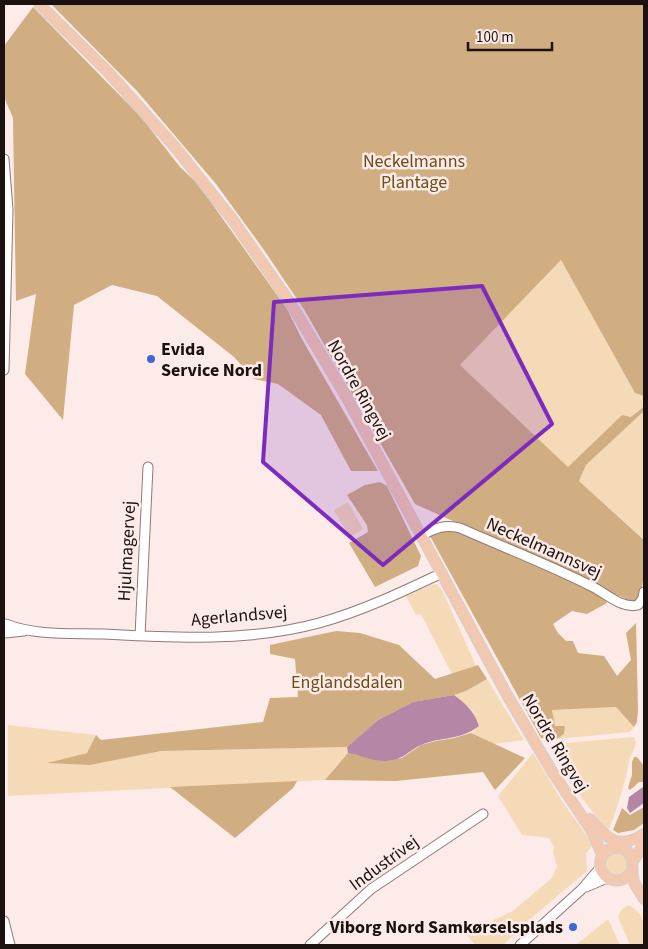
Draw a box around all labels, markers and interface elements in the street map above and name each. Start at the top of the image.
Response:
scale bar [468,20,552,52]
text: 100 m [476,27,514,48]
park label: Neckelmanns Plantage [363,149,465,195]
street label: Nordre Ringvej [321,335,397,445]
place label: Evida Service Nord [161,337,262,383]
marker: Evida Service Nord [145,353,157,365]
street label: Hjulmagervej [112,500,142,602]
street label: Neckelmannsvej [482,511,606,585]
street label: Agerlandsvej [190,599,288,633]
park label: Englandsdalen [291,670,403,695]
street label: Nordre Ringvej [516,689,594,797]
street label: Industrivej [344,829,424,897]
place label: Viborg Nord Samkørselsplads [329,915,563,940]
marker: Viborg Nord Samkørselsplads [567,921,579,933]

